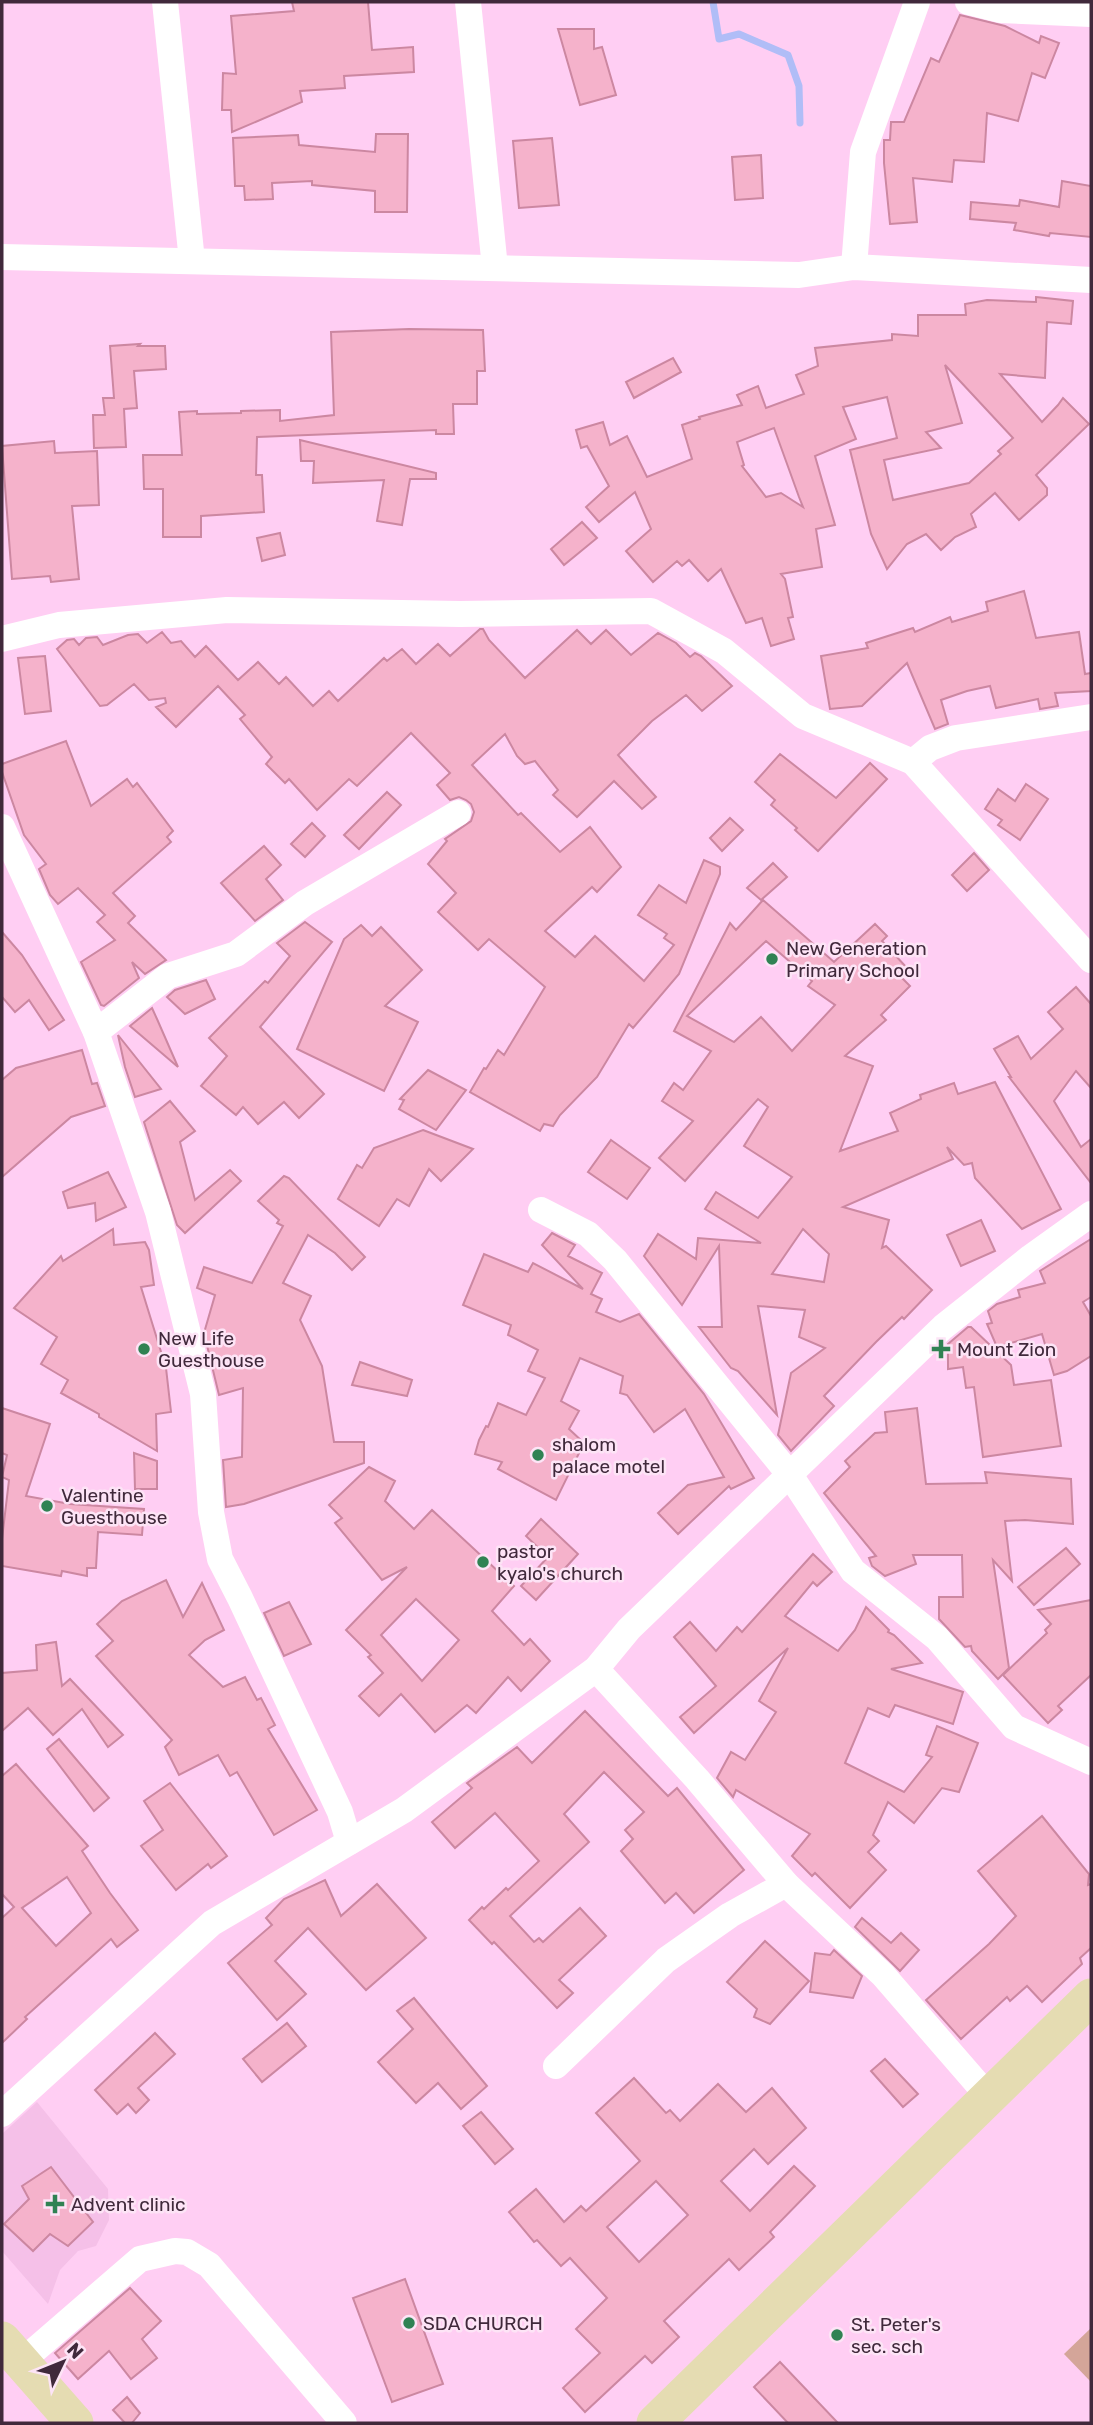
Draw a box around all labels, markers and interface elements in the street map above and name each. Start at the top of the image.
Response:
place label: New Generation Primary School [786,937,927,982]
marker: New Generation Primary School [764,951,780,967]
place label: New Life Guesthouse [158,1327,264,1372]
place label: Mount Zion [957,1338,1056,1361]
marker: Mount Zion [931,1339,951,1359]
marker: New Life Guesthouse [136,1341,152,1357]
place label: shalom palace motel [552,1433,665,1478]
marker: shalom palace motel [530,1447,546,1463]
place label: Valentine Guesthouse [61,1484,167,1529]
marker: Valentine Guesthouse [39,1498,55,1514]
place label: pastor kyalo's church [497,1540,623,1585]
marker: pastor kyalo's church [475,1554,491,1570]
place label: Advent clinic [71,2193,186,2216]
marker: Advent clinic [45,2194,65,2214]
place label: SDA CHURCH [423,2312,543,2335]
place label: St. Peter's sec. sch [851,2313,941,2358]
marker: SDA CHURCH [401,2315,417,2331]
north arrow [28,2327,98,2397]
marker: St. Peter's sec. sch [829,2327,845,2343]
text: N [62,2338,88,2364]

